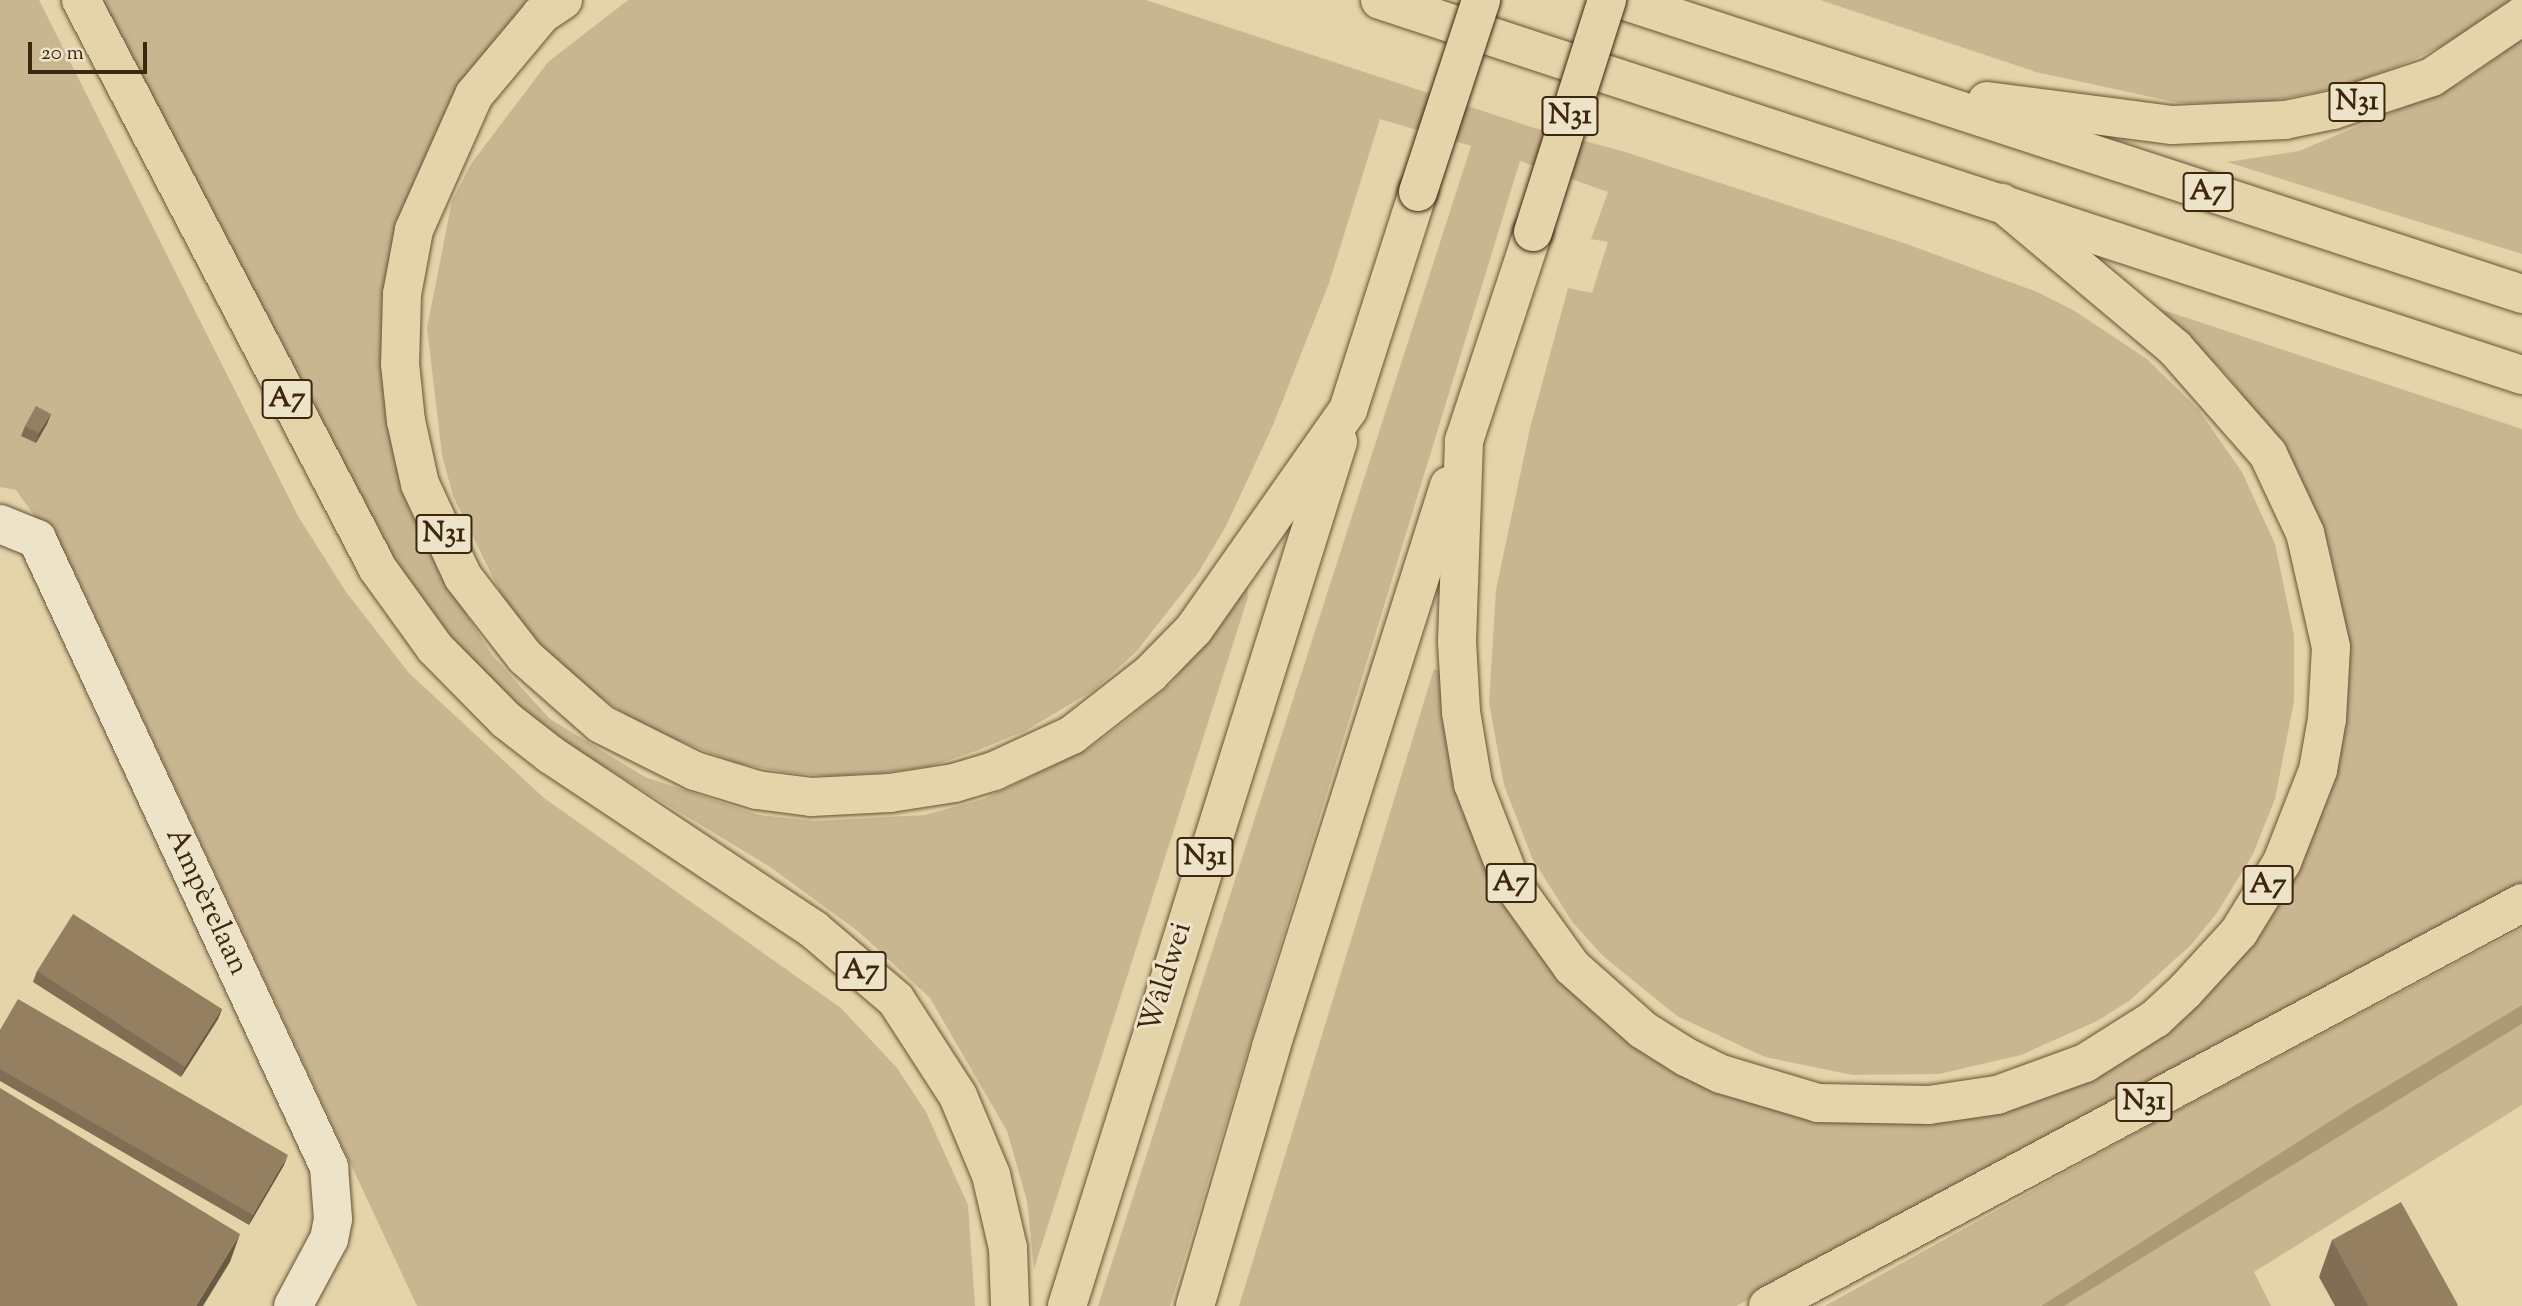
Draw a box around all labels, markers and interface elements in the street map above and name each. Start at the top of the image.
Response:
scale bar [32,28,150,72]
text: 20 m [41,39,84,69]
road number: N31 [2327,78,2387,126]
road number: N31 [1540,92,1600,140]
road number: A7 [2182,168,2234,216]
road number: A7 [261,374,313,424]
road number: N31 [414,510,474,558]
street label: Ampèrelaan [156,823,256,981]
road number: N31 [1175,832,1235,882]
road number: A7 [1485,858,1537,908]
road number: A7 [2242,860,2294,910]
street label: Wâldwei [1133,918,1201,1038]
road number: A7 [835,946,887,996]
road number: N31 [2114,1078,2174,1126]

